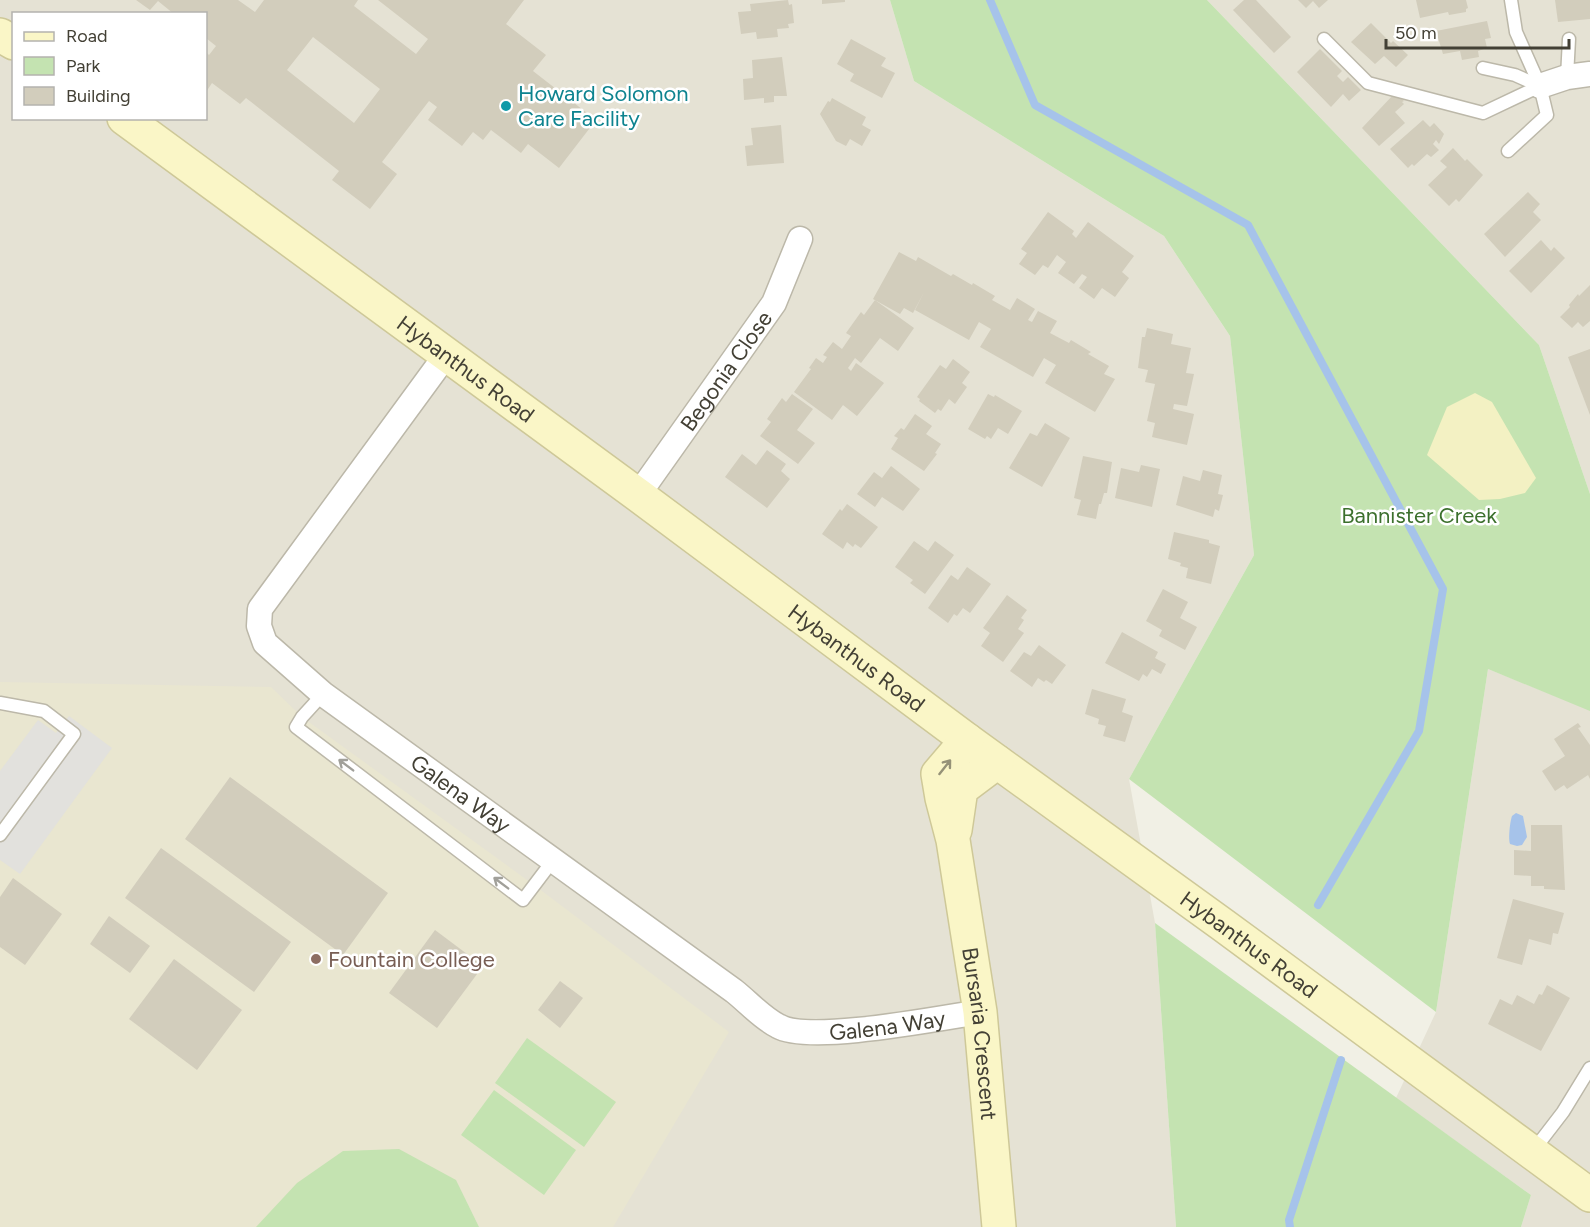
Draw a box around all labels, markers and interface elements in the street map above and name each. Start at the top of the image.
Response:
legend [12,12,207,120]
scale bar [1386,12,1569,50]
text: 50 m [1395,22,1437,44]
text: Road [66,25,107,47]
text: Park [66,55,101,77]
place label: Howard Solomon Care Facility [518,80,689,132]
text: Building [66,85,131,107]
marker: Howard Solomon Care Facility [499,99,513,113]
street label: Begonia Close [675,306,778,437]
street label: Hybanthus Road [392,310,540,428]
park label: Bannister Creek [1341,502,1497,529]
street label: Hybanthus Road [783,598,930,718]
street label: Galena Way [405,749,516,839]
one-way arrow [338,758,354,771]
one-way arrow [938,759,951,775]
one-way arrow [493,876,509,889]
street label: Hybanthus Road [1175,886,1323,1004]
street label: Bursaria Crescent [956,945,1002,1121]
place label: Fountain College [328,946,495,973]
marker: Fountain College [309,952,323,966]
street label: Galena Way [828,1005,948,1046]

